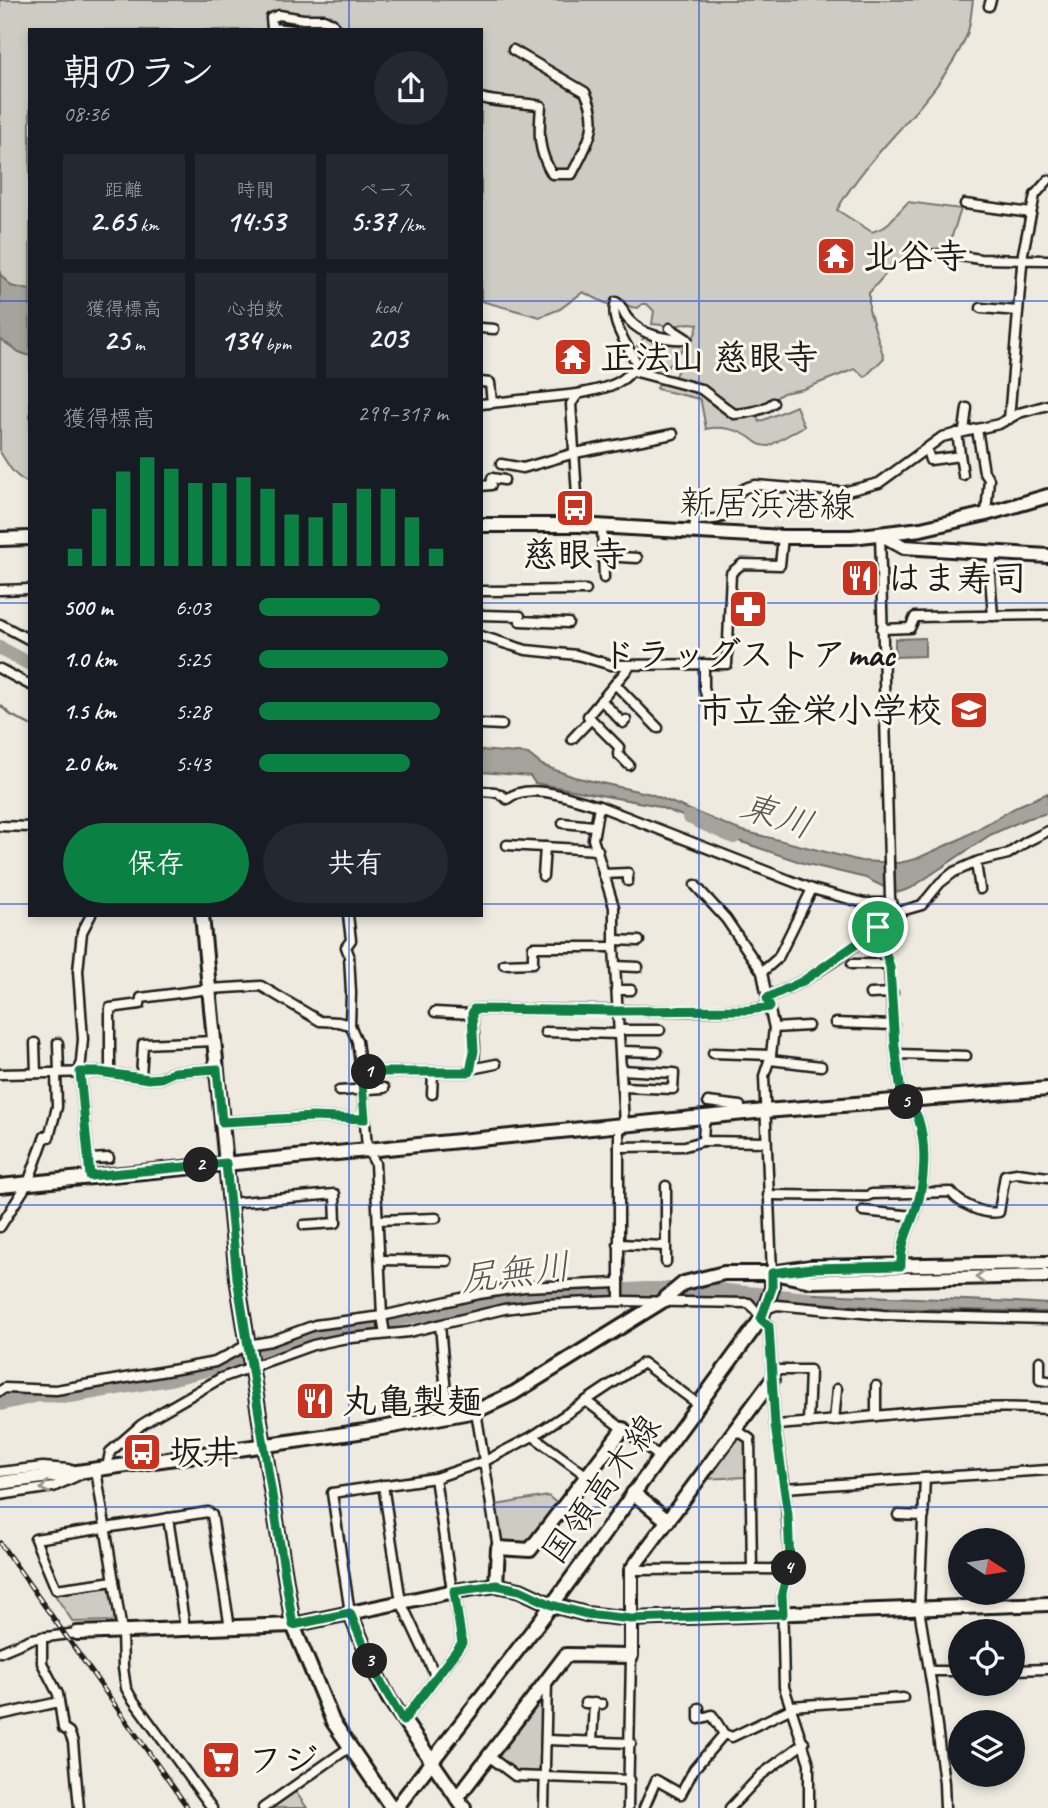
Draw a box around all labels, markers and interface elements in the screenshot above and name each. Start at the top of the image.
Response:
text: 朝のラン [63,49,215,96]
button: share [374,51,448,125]
text: 08:36 [63,99,109,128]
text: 距離 [105,178,143,202]
text: 時間 [236,178,275,202]
text: ペース [359,178,415,202]
text: 2.65 [89,202,136,240]
text: 14:53 [226,202,285,240]
text: 5:37 [350,202,395,240]
text: km [136,213,159,237]
text: /km [395,213,425,237]
place label: 北谷寺 [863,234,968,279]
temple icon: 北谷寺 [815,235,857,277]
text: kcal [375,295,400,319]
text: 獲得標高 [86,297,162,321]
text: 心拍数 [227,297,284,321]
text: 203 [367,319,407,357]
text: 25 [103,321,129,359]
text: 134 [220,321,260,359]
text: m [129,332,145,356]
text: bpm [260,332,291,356]
place label: 正法山 慈眼寺 [600,335,818,380]
temple icon: 正法山 慈眼寺 [552,336,594,378]
text: 299–317 m [357,399,448,428]
text: 獲得標高 [63,404,155,433]
street label: 新居浜港線 [679,480,855,528]
bus stop icon: 慈眼寺 [554,487,596,529]
place label: 慈眼寺 [522,532,628,577]
place label: はま寿司 [887,556,1027,601]
restaurant icon: はま寿司 [839,557,881,599]
pharmacy icon: ドラッグストアmac [727,588,769,630]
text: 500 m [63,593,112,622]
text: 6:03 [175,593,211,622]
place label: ドラッグストアmac [601,632,896,677]
text: 1.0 km [63,645,117,674]
text: 5:25 [175,645,211,674]
place label: 市立金栄小学校 [697,688,942,733]
school or university icon: 市立金栄小学校 [948,689,990,731]
text: 1.5 km [63,697,116,726]
text: 5:28 [175,697,211,726]
text: 2.0 km [63,749,117,778]
text: 5:43 [175,749,211,778]
water label: 東川 [735,781,819,849]
button: 保存 [63,823,249,903]
button: 共有 [263,823,448,903]
pin [848,897,908,957]
icon: arrive [859,908,897,946]
pin: 1 [352,1054,386,1090]
text: 1 [364,1059,373,1083]
pin: 5 [888,1084,923,1120]
text: 5 [901,1089,910,1113]
pin: 2 [184,1148,218,1182]
text: 2 [196,1152,205,1176]
water label: 尻無川 [457,1242,573,1302]
one-way arrow [974,1270,985,1285]
place label: 丸亀製麺 [342,1379,482,1424]
restaurant icon: 丸亀製麺 [294,1380,336,1422]
street label: 国領高木線 [531,1405,671,1573]
place label: 坂井 [169,1430,239,1475]
bus stop icon: 坂井 [121,1431,163,1473]
one-way arrow [39,1479,51,1494]
north arrow [948,1528,1026,1605]
map controls [948,1528,1025,1787]
pin: 4 [772,1550,806,1586]
text: 4 [784,1555,793,1579]
button: locate [948,1619,1025,1696]
pin: 3 [352,1644,388,1678]
text: 3 [365,1648,374,1672]
button: layers [948,1710,1025,1787]
place label: フジ [248,1738,318,1783]
supermarket icon: フジ [200,1739,242,1781]

